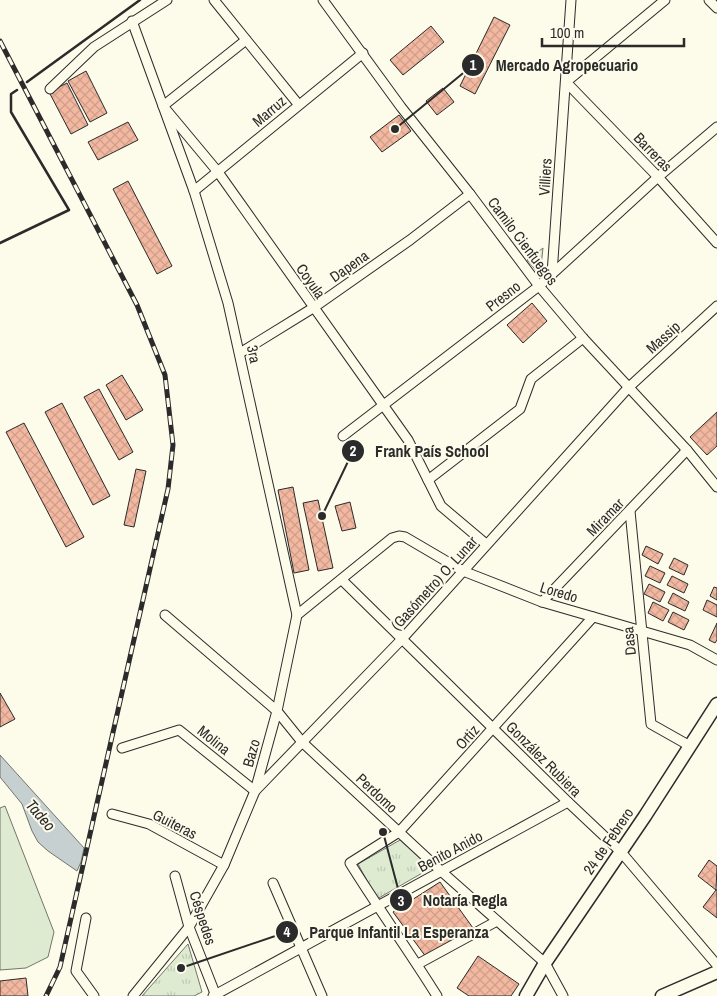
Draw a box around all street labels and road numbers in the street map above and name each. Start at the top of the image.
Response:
street label: Marruz [248,91,290,131]
street label: Barreras [629,128,677,176]
street label: Villiers [533,158,557,196]
street label: Camilo Cienfuegos [483,193,563,289]
street label: Dapena [325,245,373,287]
street label: Coyula [291,259,331,303]
street label: Presno [481,276,525,316]
street label: Massip [641,316,685,358]
street label: 3ra [242,343,266,365]
street label: Miramar [582,493,628,541]
street label: (Gasómetro) O. Lunar [386,531,482,635]
street label: Loredo [538,576,581,608]
street label: Dasa [617,625,641,656]
street label: González Rubiera [502,717,587,802]
street label: Molina [193,720,235,760]
street label: Ortiz [450,720,484,754]
street label: Bazo [237,736,265,769]
street label: Perdomo [352,768,403,818]
street label: 24 de Febrero [578,803,638,879]
street label: Guiteras [149,804,201,844]
street label: Benito Anido [414,825,486,877]
street label: Céspedes [184,888,222,948]

